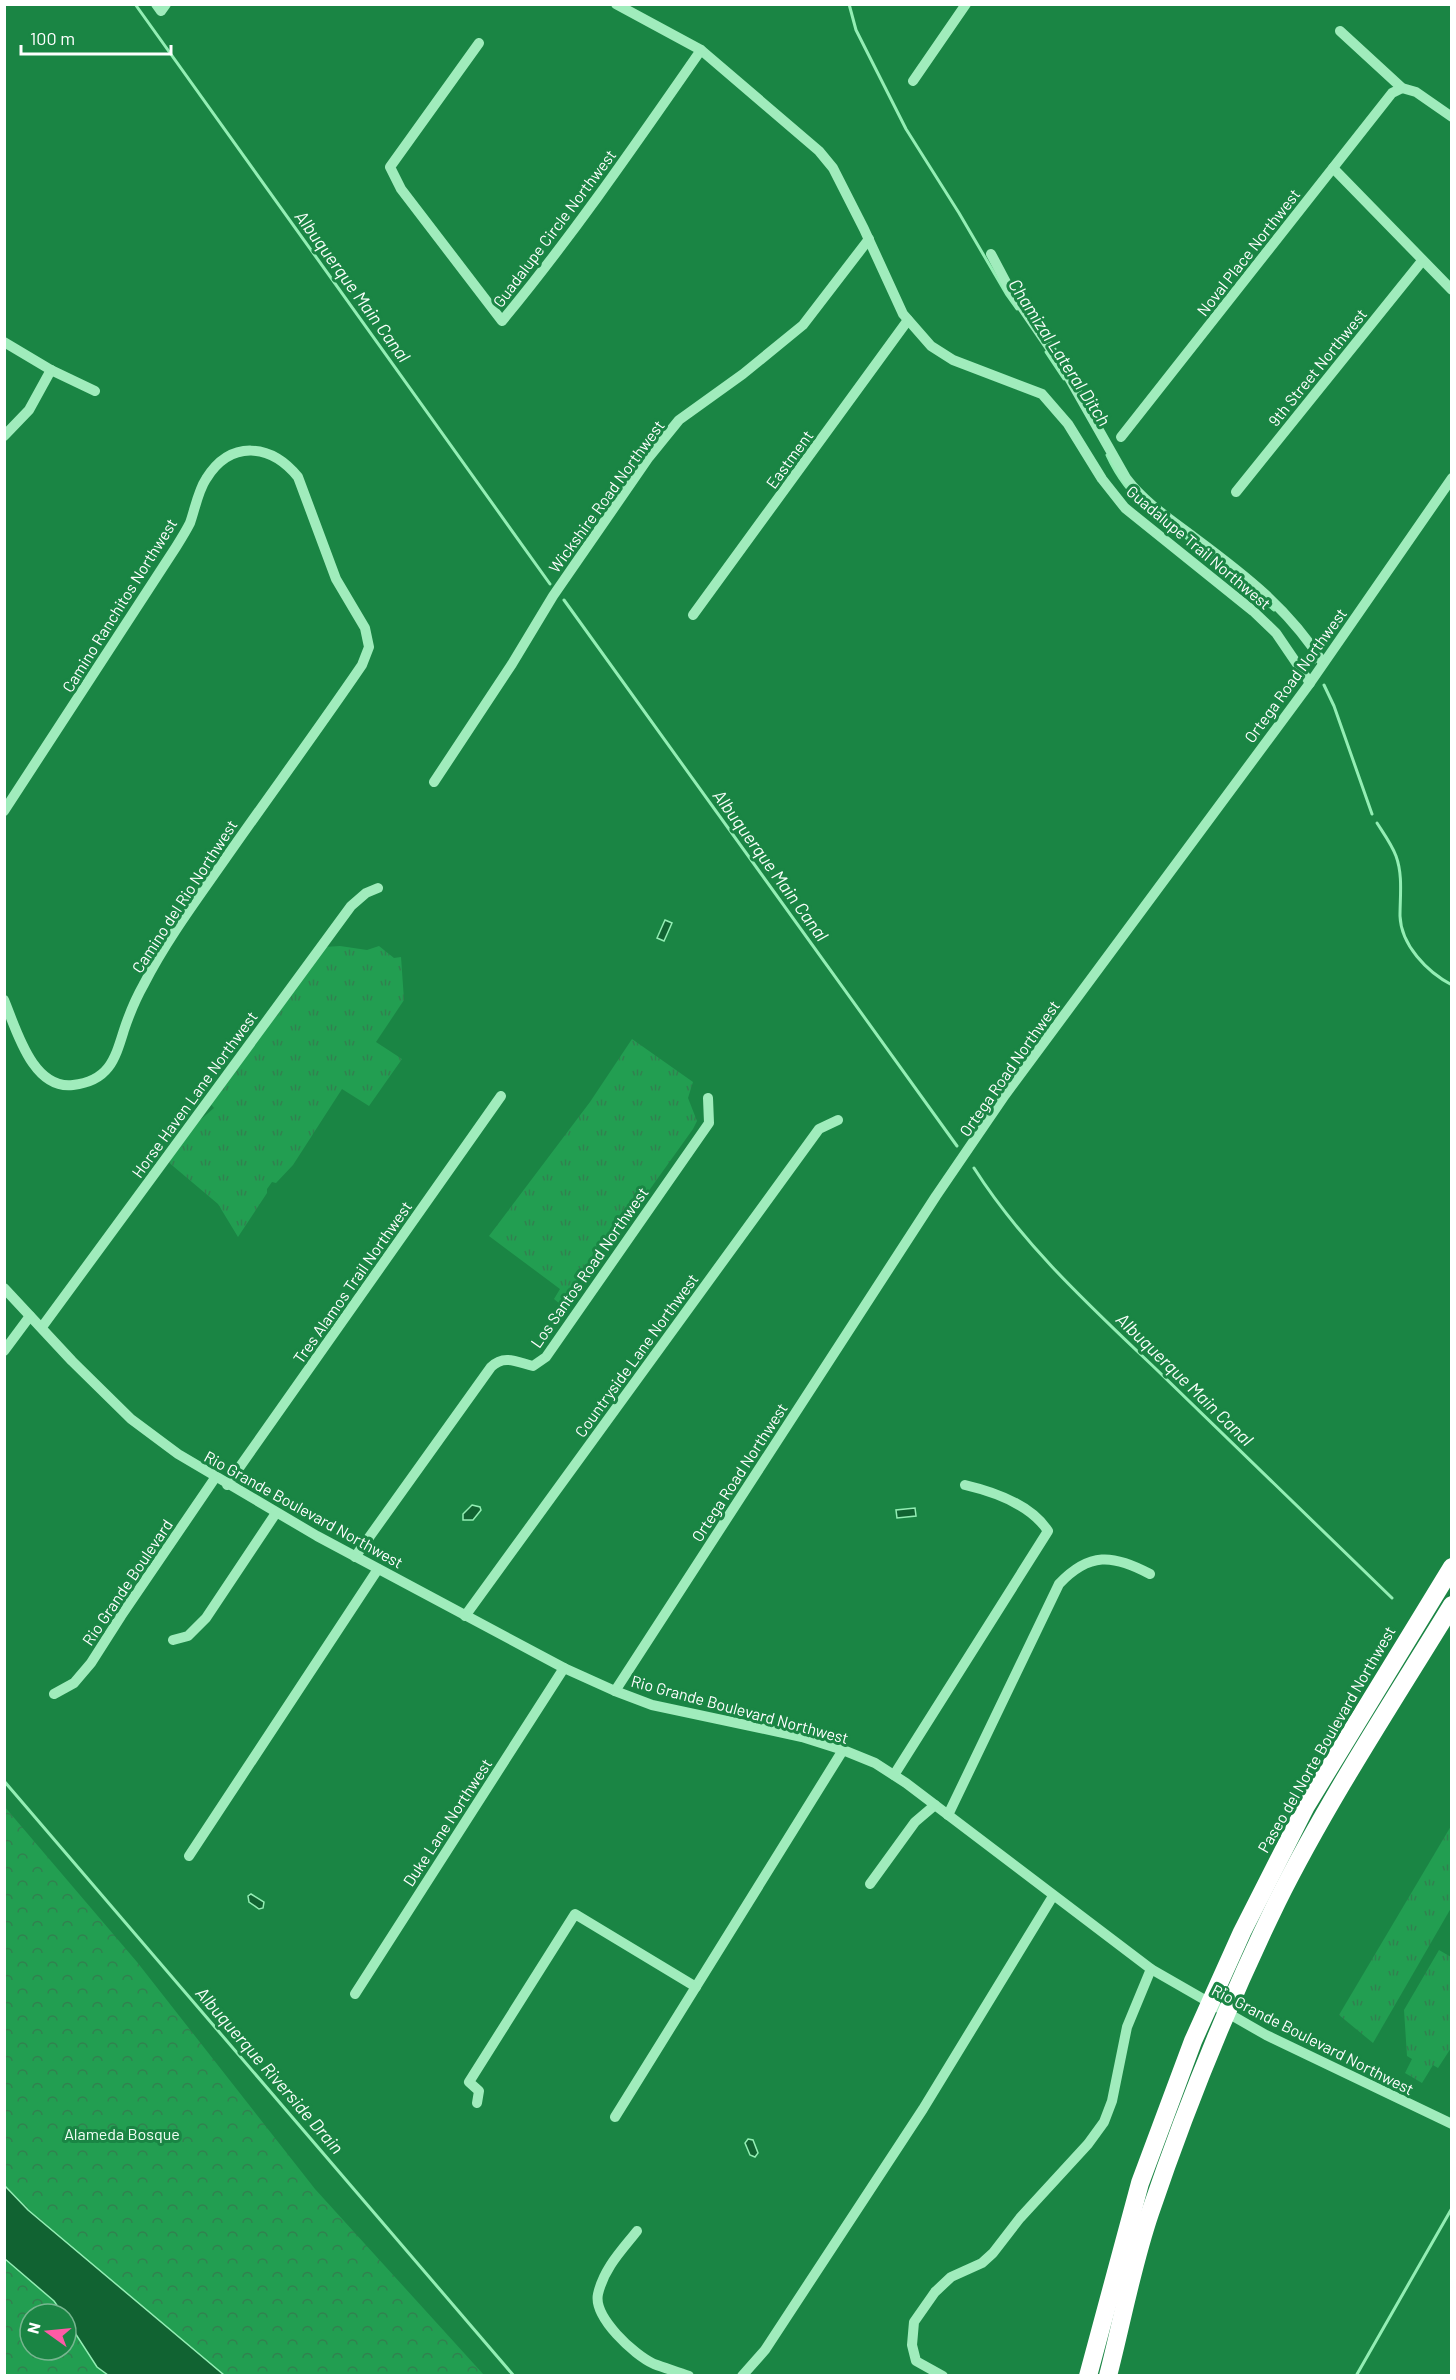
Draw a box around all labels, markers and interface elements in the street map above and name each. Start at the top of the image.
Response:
scale bar [21,18,171,56]
text: 100 m [30,27,75,49]
street label: Guadalupe Circle Northwest [488,145,620,311]
street label: Noval Place Northwest [1192,185,1304,319]
water label: Albuquerque Main Canal [291,206,415,366]
water label: Chamizal Lateral Ditch [1004,274,1116,430]
street label: 9th Street Northwest [1264,304,1370,430]
street label: Wickshire Road Northwest [544,416,668,576]
street label: Eastment [761,426,817,492]
street label: Guadalupe Trail Northwest [1123,481,1275,613]
street label: Camino Ranchitos Northwest [58,515,180,695]
street label: Ortega Road Northwest [1240,604,1350,746]
water label: Albuquerque Main Canal [709,785,833,945]
street label: Camino del Rio Northwest [127,816,241,976]
street label: Ortega Road Northwest [955,996,1063,1140]
street label: Horse Haven Lane Northwest [127,1007,261,1181]
street label: Los Santos Road Northwest [526,1183,652,1351]
street label: Tres Alamos Trail Northwest [289,1197,415,1367]
street label: Countryside Lane Northwest [570,1270,702,1440]
water label: Albuquerque Main Canal [1112,1308,1258,1450]
street label: Ortega Road Northwest [687,1399,791,1545]
street label: Rio Grande Boulevard Northwest [201,1446,407,1572]
street label: Rio Grande Boulevard [78,1515,176,1649]
street label: Paseo del Norte Boulevard Northwest [1253,1622,1399,1856]
street label: Rio Grande Boulevard Northwest [629,1671,851,1747]
street label: Duke Lane Northwest [399,1755,495,1889]
street label: Rio Grande Boulevard Northwest [1209,1980,1417,2098]
water label: Albuquerque Riverside Drain [191,1982,349,2158]
park label: Alameda Bosque [64,2124,180,2143]
north arrow [18,2302,78,2362]
text: N [22,2320,44,2336]

